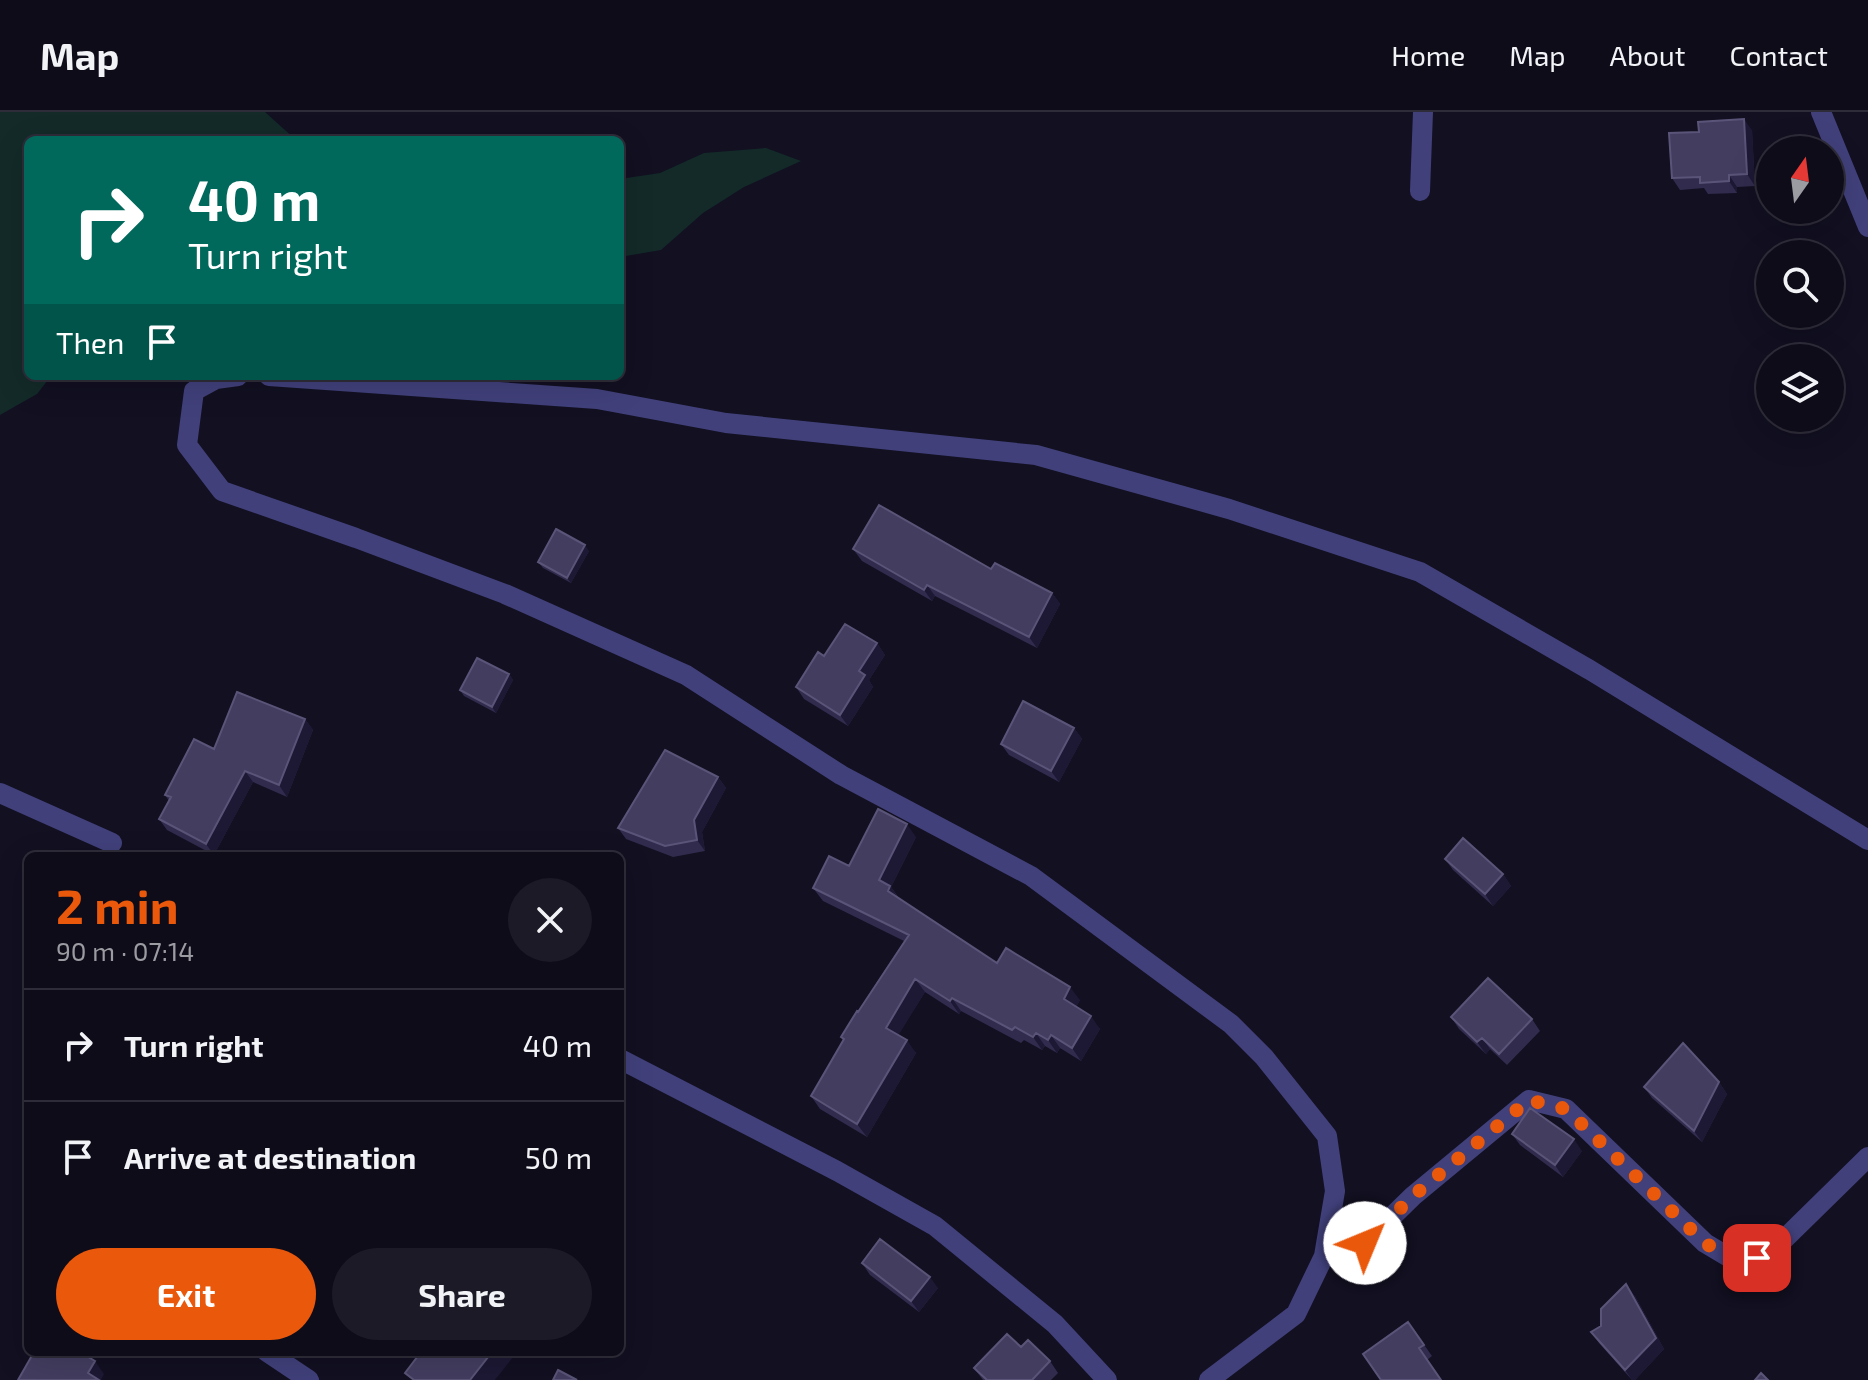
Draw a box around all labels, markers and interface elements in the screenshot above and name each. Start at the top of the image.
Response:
text: Map [40,32,119,78]
text: Home [1391,38,1465,72]
text: Map [1509,38,1566,72]
text: About [1610,38,1685,72]
text: Contact [1729,38,1828,72]
north arrow [1756,136,1844,224]
map controls [1756,136,1844,432]
text: 40 m [188,165,320,232]
icon: right [56,168,160,272]
text: Turn right [188,233,348,276]
button: search [1756,240,1844,328]
icon: arrive [140,320,184,364]
text: Then [56,324,124,360]
button: layers [1756,344,1844,432]
text: 2 min [56,876,179,934]
button: close [508,878,592,962]
text: 90 m · 07:14 [56,935,194,966]
icon: right [56,1023,100,1067]
text: Turn right [124,1027,264,1063]
text: 40 m [522,1027,592,1063]
icon: arrive [56,1135,100,1179]
text: Arrive at destination [124,1139,416,1175]
text: 50 m [525,1139,592,1175]
position arrow [1323,1201,1407,1285]
pin [1723,1224,1791,1292]
icon: arrive [1735,1236,1779,1280]
button: Exit [56,1248,316,1340]
button: Share [332,1248,592,1340]

